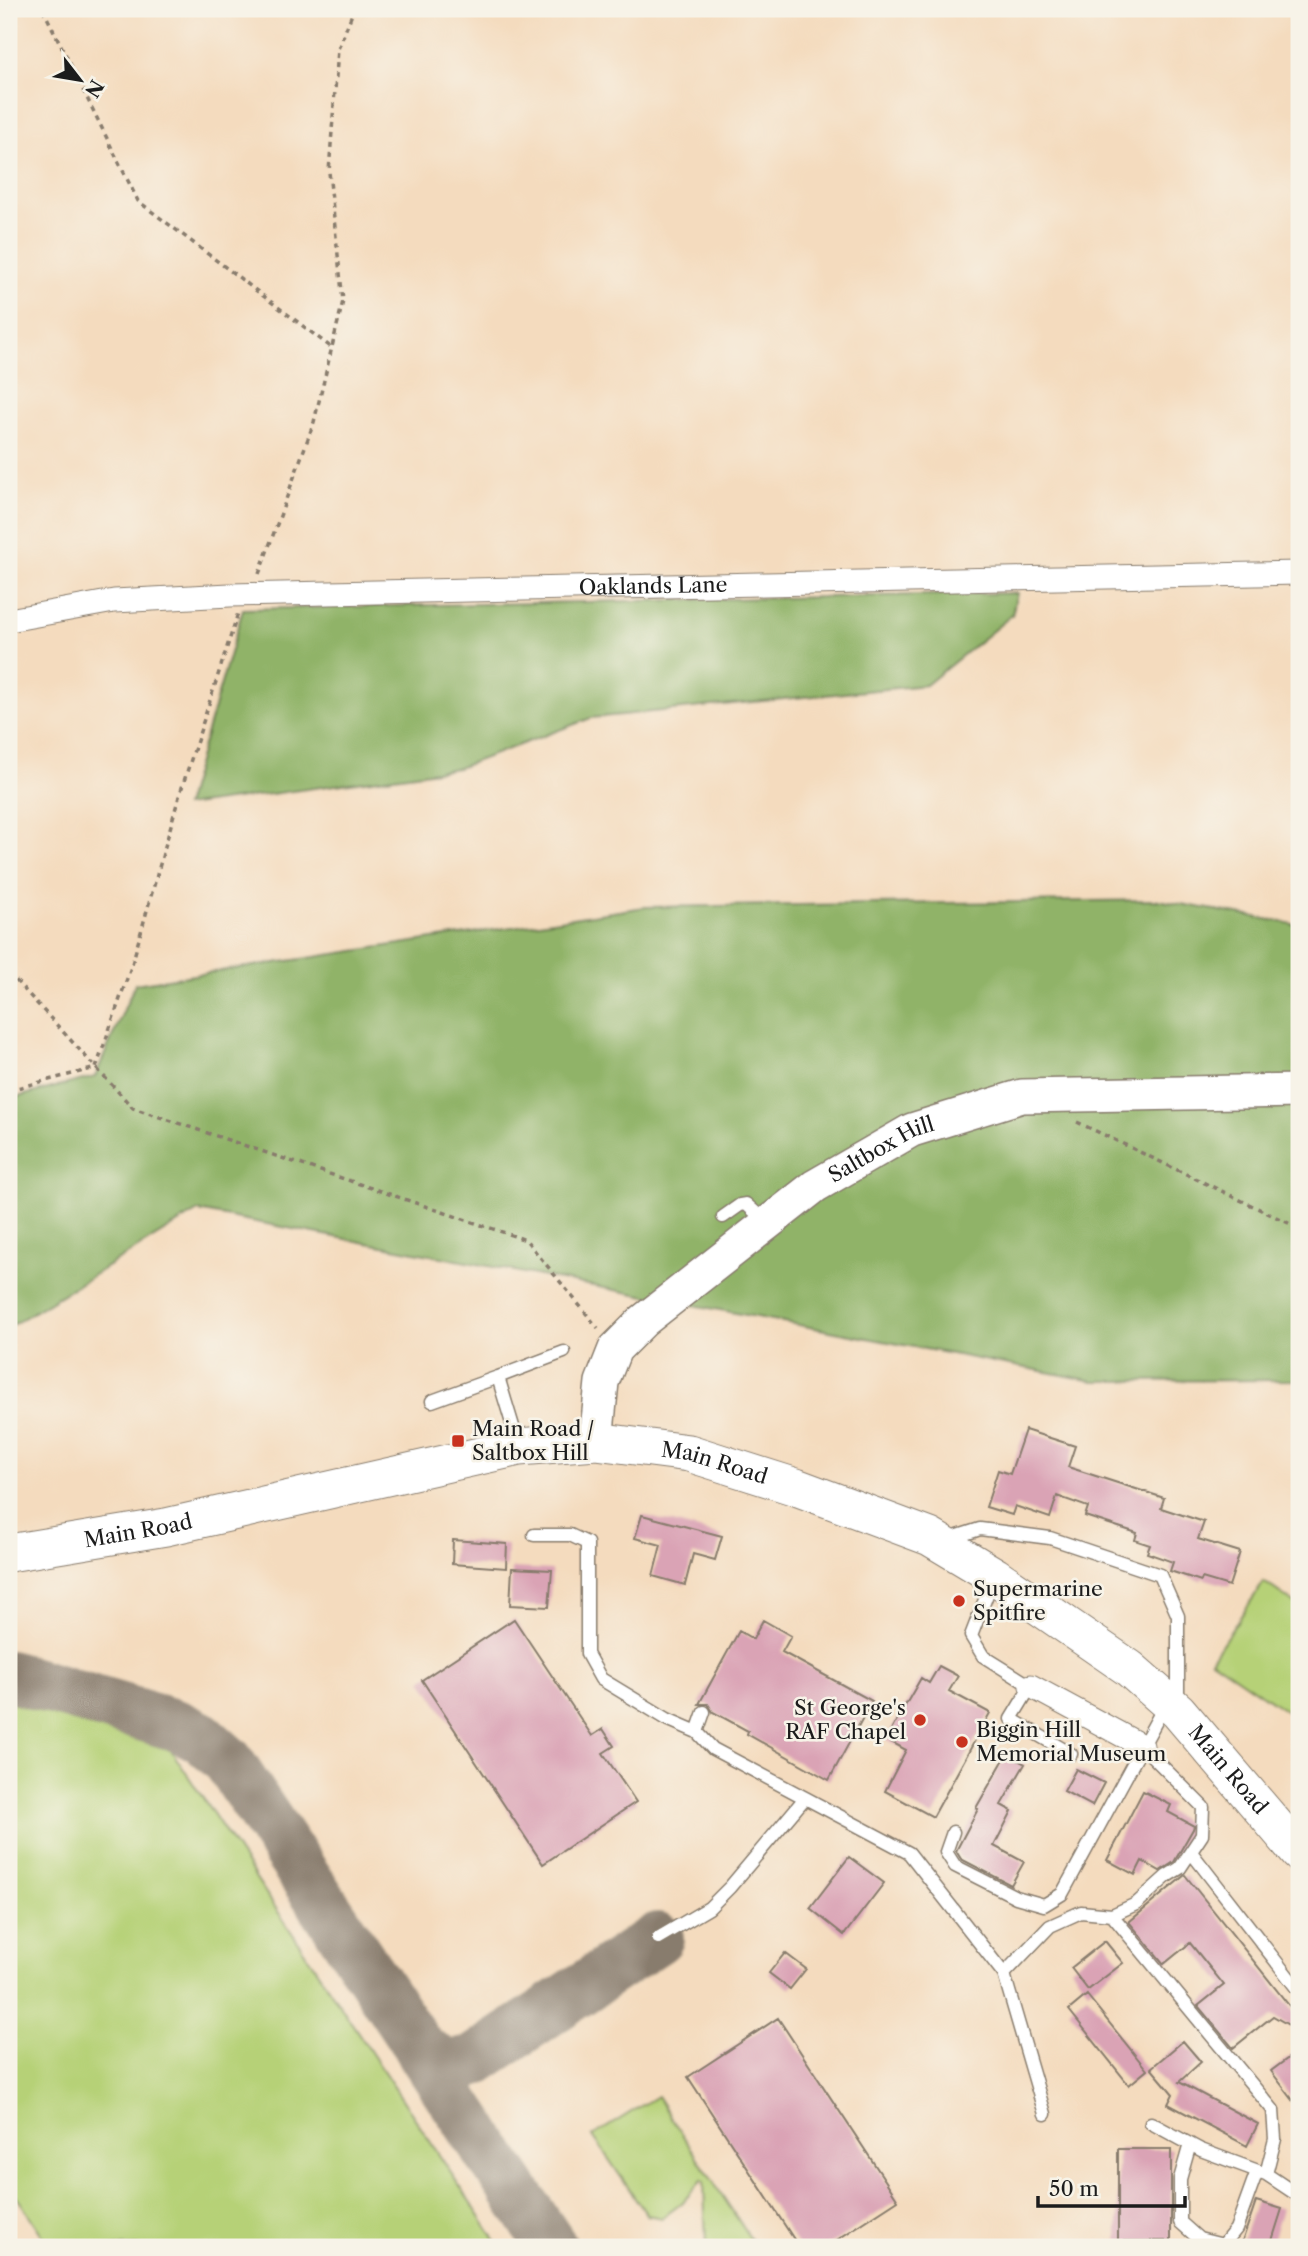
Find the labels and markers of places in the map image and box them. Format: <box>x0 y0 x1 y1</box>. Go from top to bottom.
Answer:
place label: Main Road / Saltbox Hill <box>472 1416 594 1465</box>
marker: Main Road / Saltbox Hill <box>450 1433 466 1449</box>
place label: Supermarine Spitfire <box>973 1576 1103 1625</box>
marker: Supermarine Spitfire <box>951 1593 967 1609</box>
place label: St George's RAF Chapel <box>785 1695 906 1744</box>
marker: St George's RAF Chapel <box>912 1712 928 1728</box>
place label: Biggin Hill Memorial Museum <box>976 1717 1167 1766</box>
marker: Biggin Hill Memorial Museum <box>954 1734 970 1750</box>

